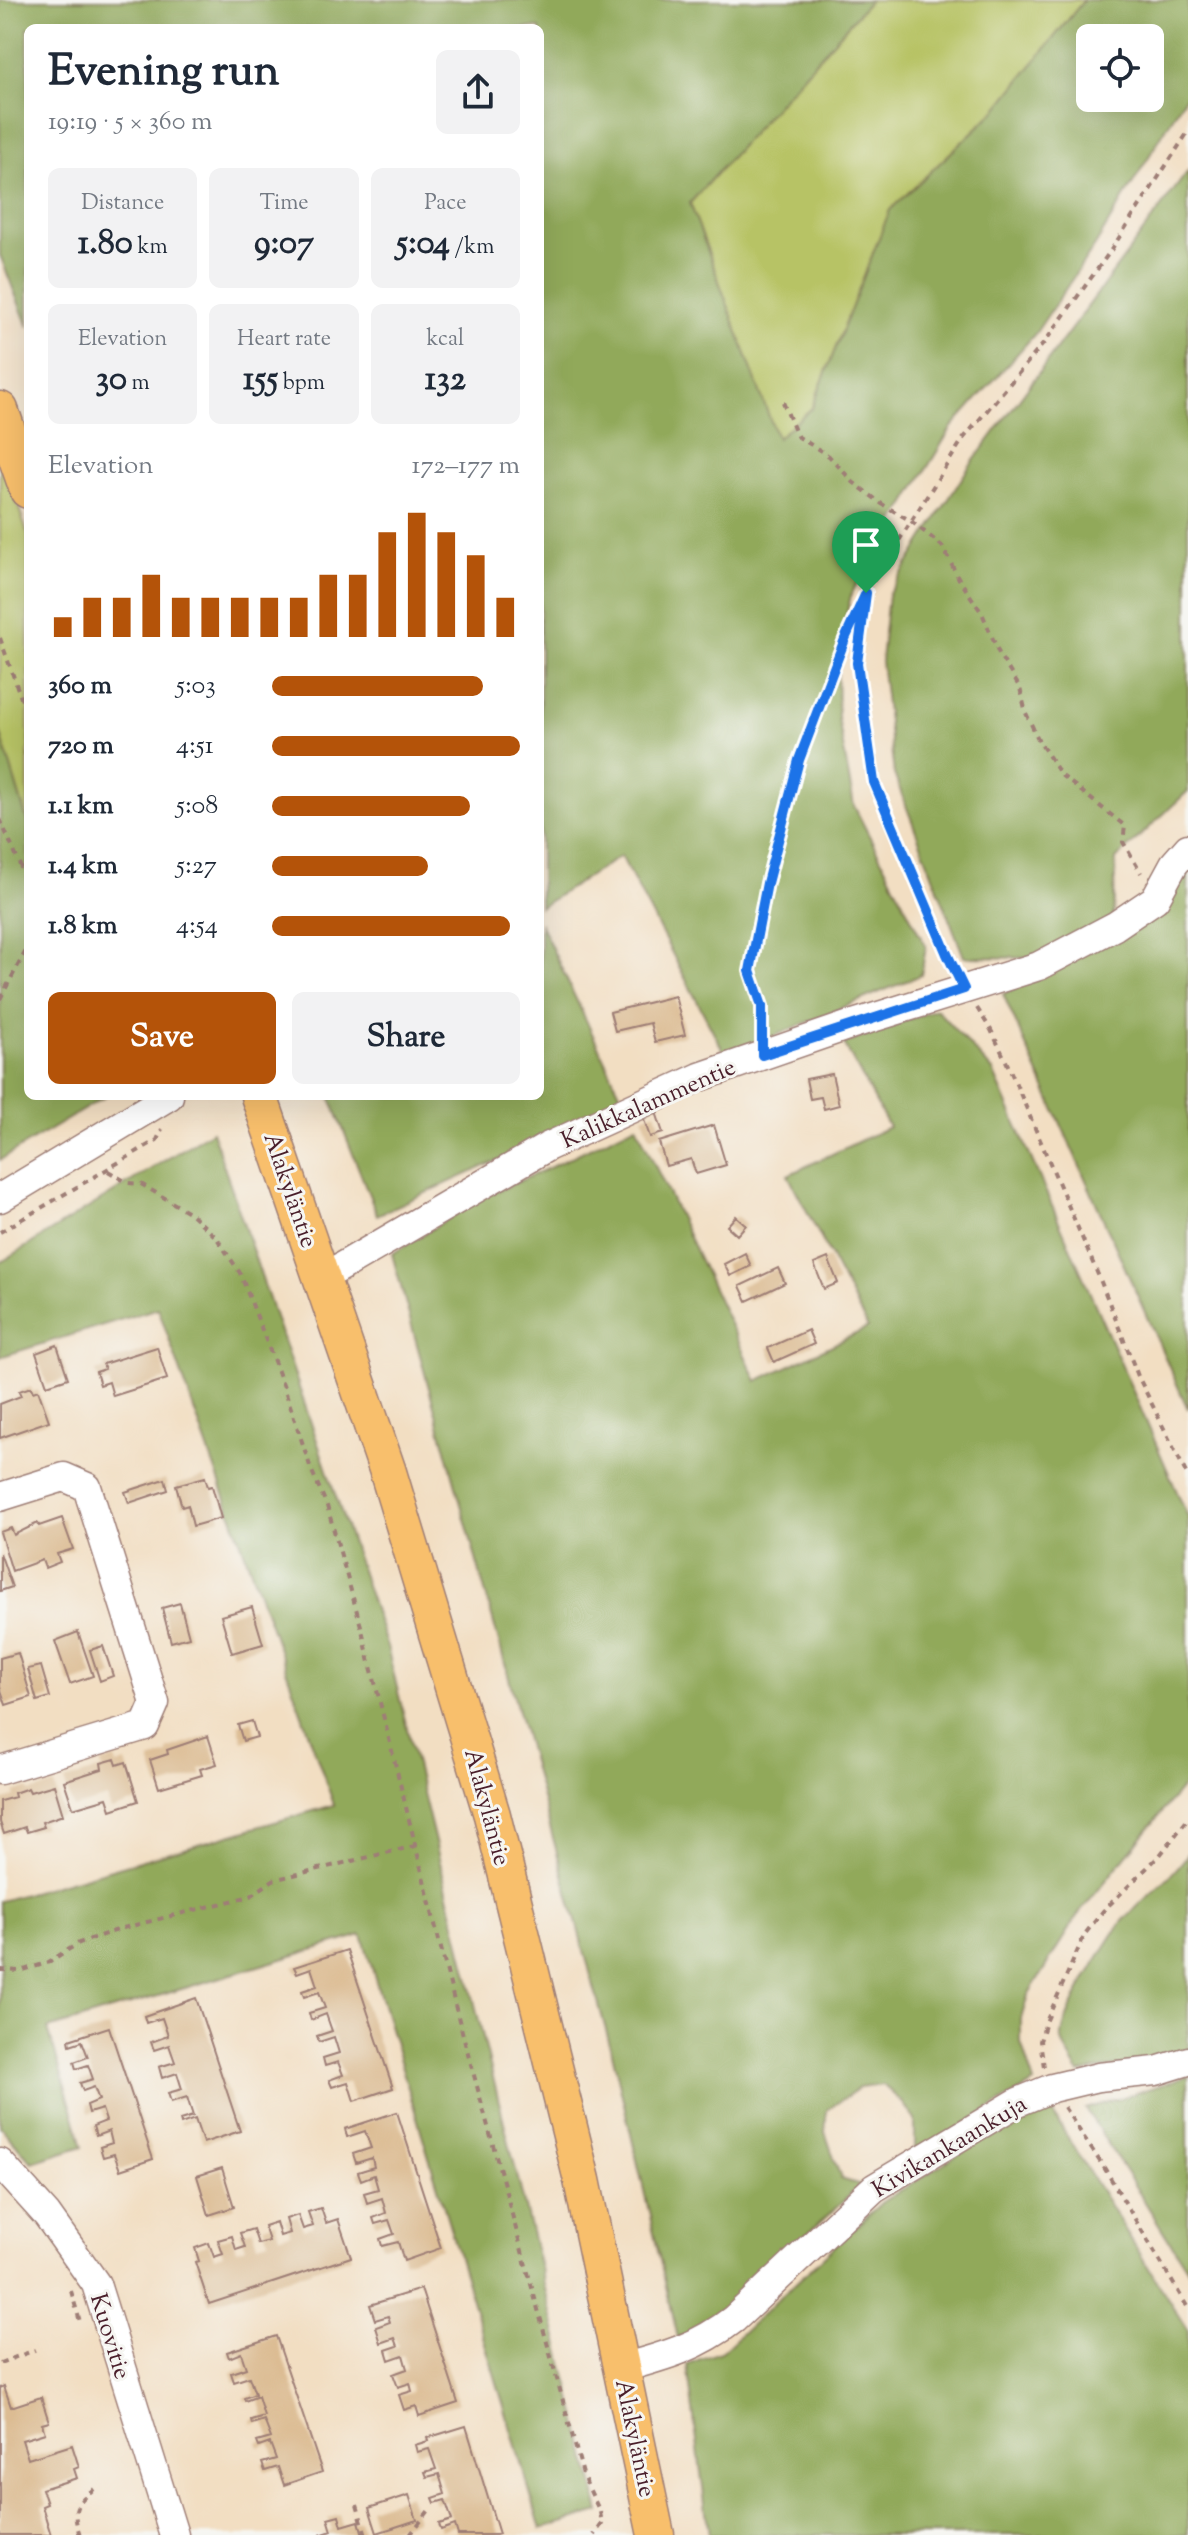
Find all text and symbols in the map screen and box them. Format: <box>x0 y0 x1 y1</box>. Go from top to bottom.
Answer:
map controls <box>1076 24 1164 112</box>
button: locate <box>1076 24 1164 112</box>
text: Evening run <box>48 42 280 105</box>
button: share <box>436 50 520 134</box>
text: 19:19 · 5 × 360 m <box>48 104 212 141</box>
text: Distance <box>81 188 164 220</box>
text: Time <box>260 188 308 220</box>
text: Pace <box>424 188 466 220</box>
text: 1.80 <box>78 220 133 269</box>
text: 9:07 <box>254 220 314 269</box>
text: 5:04 <box>396 220 450 269</box>
text: km <box>133 232 168 264</box>
text: /km <box>450 232 494 264</box>
text: Elevation <box>78 324 167 356</box>
text: Heart rate <box>237 324 331 356</box>
text: kcal <box>426 324 464 356</box>
text: 30 <box>96 356 127 405</box>
text: 155 <box>243 356 278 405</box>
text: 132 <box>425 356 466 405</box>
text: m <box>127 368 150 400</box>
text: bpm <box>278 368 325 400</box>
text: Elevation <box>48 448 153 485</box>
text: 172–177 m <box>412 448 520 485</box>
pin <box>832 511 900 593</box>
icon: arrive <box>844 523 888 567</box>
text: 360 m <box>48 668 112 705</box>
text: 5:03 <box>176 668 216 705</box>
text: 720 m <box>48 728 114 765</box>
text: 4:51 <box>176 728 214 765</box>
text: 1.1 km <box>48 788 113 825</box>
text: 5:08 <box>176 788 218 825</box>
text: 1.4 km <box>48 848 118 885</box>
text: 5:27 <box>176 848 217 885</box>
text: 1.8 km <box>48 908 118 945</box>
text: 4:54 <box>176 908 218 945</box>
button: Save <box>48 992 276 1084</box>
button: Share <box>292 992 520 1084</box>
street label: Kalikkalammentie <box>556 1051 741 1159</box>
street label: Alakyläntie <box>254 1129 325 1253</box>
street label: Alakyläntie <box>454 1745 518 1870</box>
street label: Kivikankaankuja <box>866 2088 1034 2207</box>
street label: Kuovitie <box>80 2289 138 2384</box>
street label: Alakyläntie <box>605 2376 663 2500</box>

